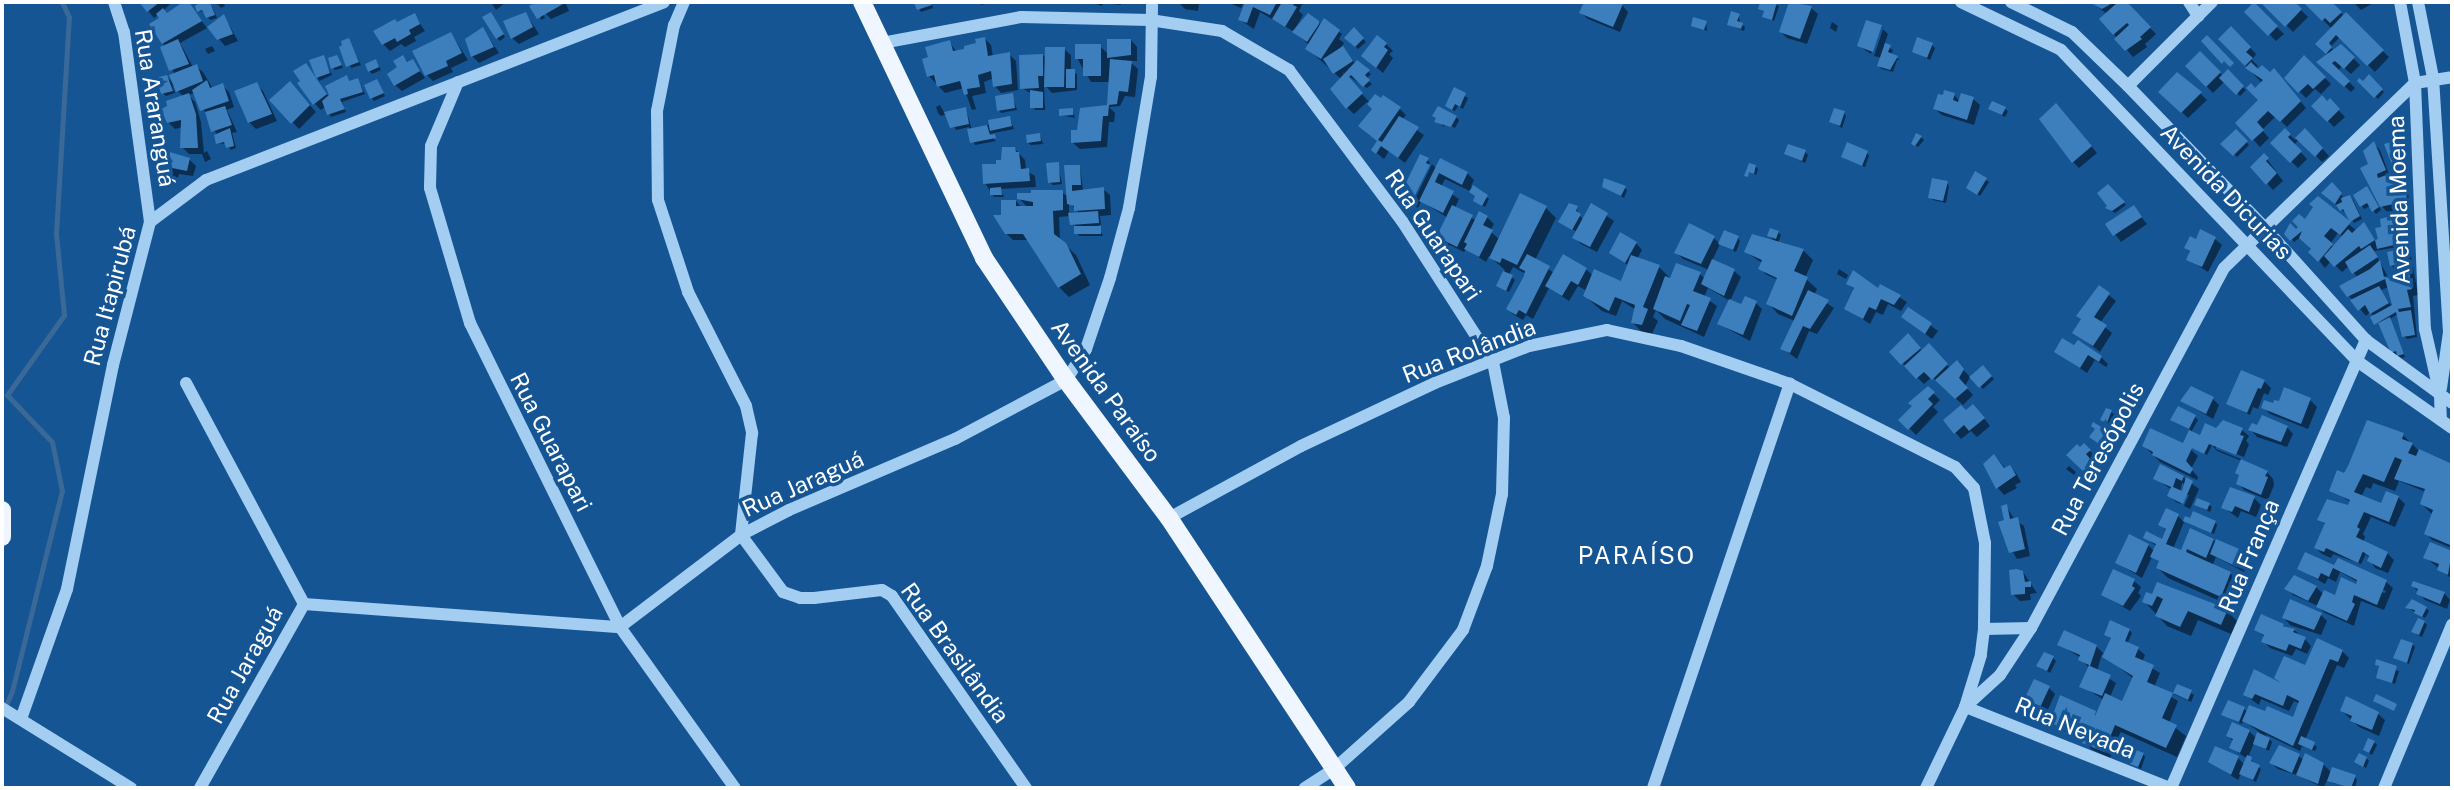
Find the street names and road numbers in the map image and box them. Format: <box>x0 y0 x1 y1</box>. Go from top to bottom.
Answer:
street label: Rua Araranguá <box>129 27 181 189</box>
street label: Avenida Moema <box>2382 115 2416 285</box>
street label: Avenida Dicurias <box>2155 119 2297 265</box>
street label: Rua Guarapari <box>1379 164 1487 306</box>
street label: Rua Itapirubá <box>78 223 142 369</box>
street label: Rua Rolândia <box>1399 313 1539 389</box>
street label: Avenida Paraíso <box>1045 315 1167 467</box>
street label: Rua Guarapari <box>504 368 598 516</box>
street label: Rua Teresópolis <box>2046 378 2150 540</box>
street label: Rua Jaraguá <box>738 445 868 523</box>
street label: Rua França <box>2213 495 2285 617</box>
street label: Rua Brasilândia <box>895 578 1015 728</box>
street label: Rua Jaraguá <box>201 601 289 729</box>
street label: Rua Nevada <box>2011 691 2139 765</box>

